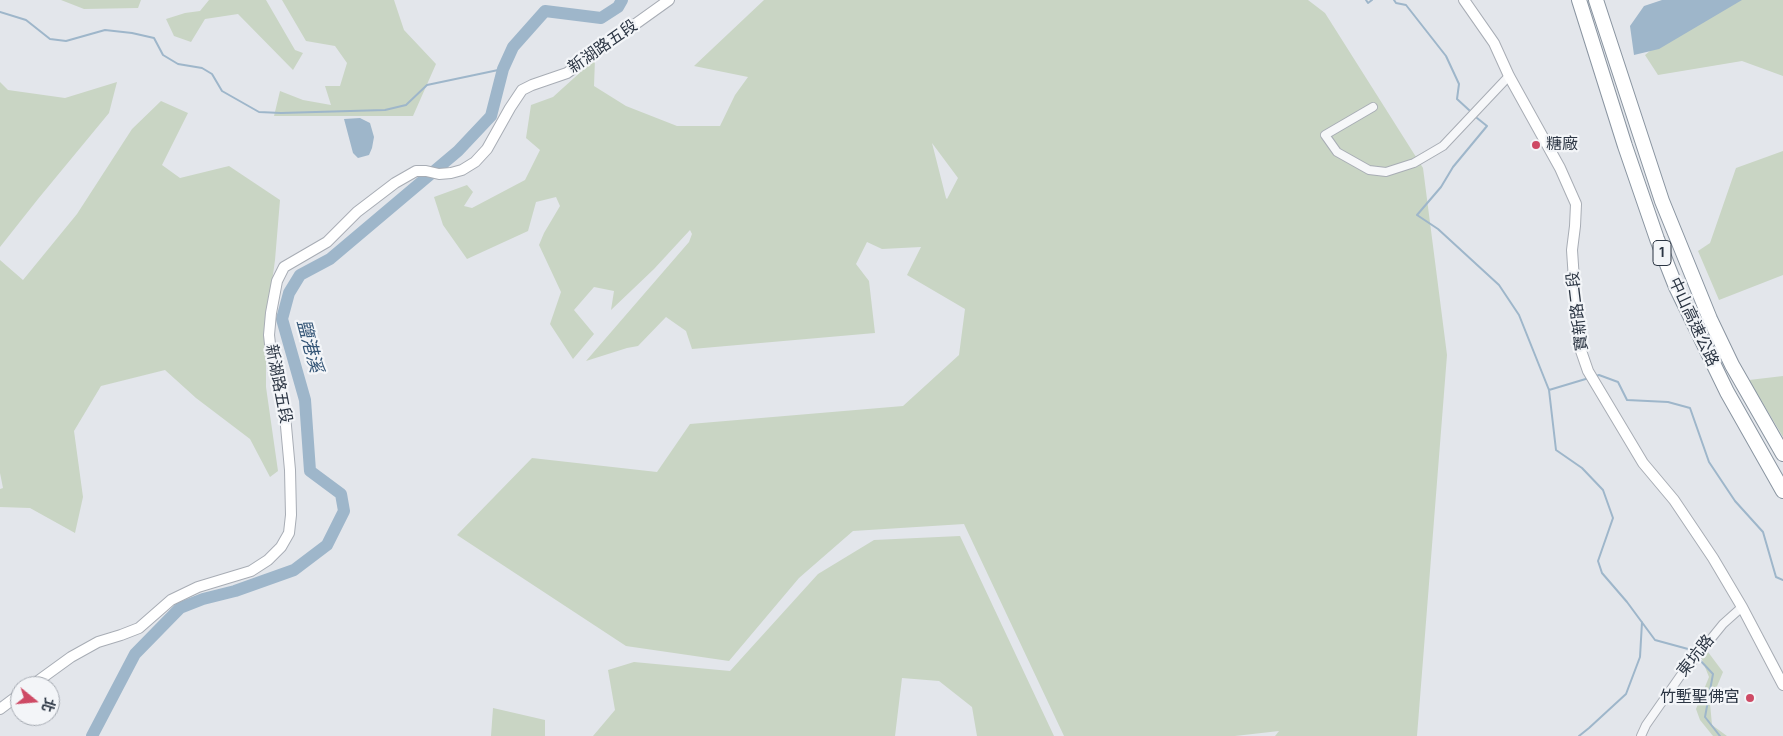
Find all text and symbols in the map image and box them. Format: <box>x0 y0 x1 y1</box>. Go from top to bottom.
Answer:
street label: 新湖路五段 <box>565 16 641 78</box>
place label: 糖廠 <box>1546 135 1578 155</box>
marker: 糖廠 <box>1530 139 1542 151</box>
road number: 1 <box>1653 240 1671 266</box>
street label: 寶新路二段 <box>1564 270 1592 352</box>
street label: 中山高速公路 <box>1664 274 1722 370</box>
water label: 鹽港溪 <box>292 317 326 375</box>
street label: 新湖路五段 <box>261 343 295 425</box>
street label: 東坑路 <box>1673 631 1719 681</box>
north arrow <box>10 676 60 726</box>
place label: 竹塹聖佛宮 <box>1660 688 1740 708</box>
marker: 竹塹聖佛宮 <box>1744 692 1756 704</box>
text: 北 <box>38 696 60 715</box>

